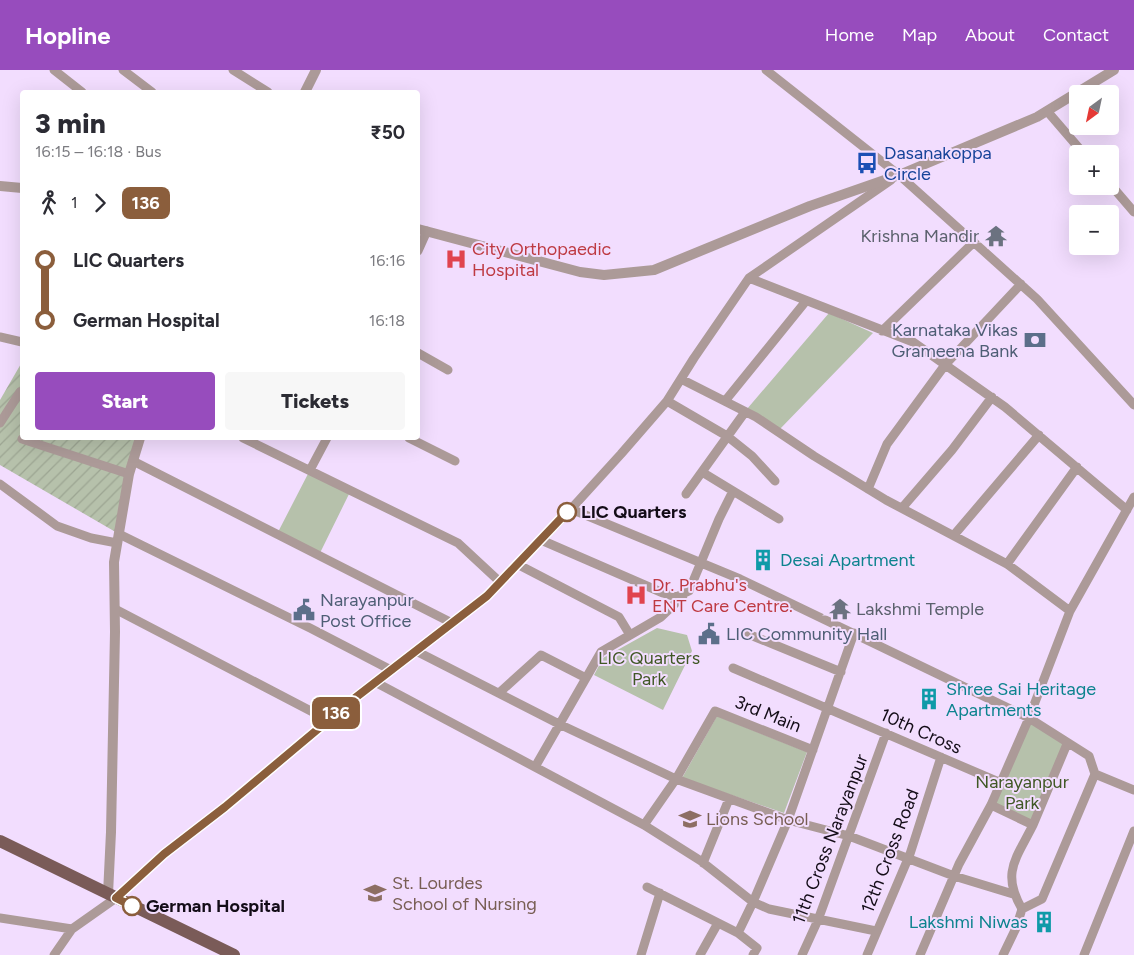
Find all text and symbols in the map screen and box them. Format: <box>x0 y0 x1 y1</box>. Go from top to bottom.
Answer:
text: Hopline <box>25 21 111 50</box>
text: Home <box>825 24 874 46</box>
text: Map <box>902 24 937 46</box>
text: About <box>965 24 1015 46</box>
text: Contact <box>1043 24 1109 46</box>
north arrow <box>1069 85 1119 135</box>
map controls <box>1069 85 1119 255</box>
text: 3 min <box>35 106 106 140</box>
text: ₹50 <box>370 121 405 144</box>
text: 16:15 – 16:18 · Bus <box>35 142 162 161</box>
place label: Dasanakoppa Circle <box>884 142 992 185</box>
button: + <box>1069 145 1119 195</box>
bus stop icon: Dasanakoppa Circle <box>854 150 880 176</box>
icon: walk <box>35 189 63 217</box>
icon: forward <box>86 189 114 217</box>
text: 136 <box>132 192 160 214</box>
text: 1 <box>71 193 78 212</box>
button: − <box>1069 205 1119 255</box>
temple icon: Krishna Mandir <box>983 223 1009 249</box>
place label: Krishna Mandir <box>860 225 979 247</box>
place label: City Orthopaedic Hospital <box>472 238 612 281</box>
hospital icon: City Orthopaedic Hospital <box>443 246 469 272</box>
text: LIC Quarters <box>73 249 184 272</box>
text: 16:16 <box>370 251 405 270</box>
text: German Hospital <box>73 309 220 332</box>
text: 16:18 <box>369 311 405 330</box>
place label: Karnataka Vikas Grameena Bank <box>891 319 1018 362</box>
bank icon: Karnataka Vikas Grameena Bank <box>1022 327 1048 353</box>
button: Start <box>35 372 215 430</box>
button: Tickets <box>225 372 405 430</box>
place label: LIC Quarters <box>581 501 687 523</box>
marker: LIC Quarters <box>557 502 577 522</box>
building icon: Desai Apartment <box>750 547 776 573</box>
place label: Desai Apartment <box>780 549 915 571</box>
place label: Dr. Prabhu's ENT Care Centre. <box>652 574 793 617</box>
hospital icon: Dr. Prabhu's ENT Care Centre. <box>623 582 649 608</box>
place label: Narayanpur Post Office <box>320 589 414 632</box>
temple icon: Lakshmi Temple <box>827 596 853 622</box>
public building icon: Narayanpur Post Office <box>291 597 317 623</box>
place label: Lakshmi Temple <box>856 598 984 620</box>
public building icon: LIC Community Hall <box>696 621 722 647</box>
place label: LIC Community Hall <box>726 623 887 645</box>
park label: LIC Quarters Park <box>598 647 700 690</box>
place label: Shree Sai Heritage Apartments <box>946 678 1096 721</box>
building icon: Shree Sai Heritage Apartments <box>916 686 942 712</box>
street label: 3rd Main <box>732 691 804 737</box>
line badge: 136 <box>307 697 365 729</box>
text: 136 <box>322 702 350 724</box>
street label: 10th Cross <box>877 703 965 759</box>
street label: 11th Cross Narayanpur <box>787 751 873 927</box>
park label: Narayanpur Park <box>975 771 1069 814</box>
street label: 12th Cross Road <box>856 786 924 916</box>
school or university icon: Lions School <box>677 806 703 832</box>
place label: Lions School <box>706 808 809 830</box>
place label: St. Lourdes School of Nursing <box>392 872 537 915</box>
school or university icon: St. Lourdes School of Nursing <box>362 880 388 906</box>
place label: German Hospital <box>146 895 285 917</box>
marker: German Hospital <box>122 896 142 916</box>
building icon: Lakshmi Niwas <box>1031 909 1057 935</box>
place label: Lakshmi Niwas <box>909 911 1028 933</box>

